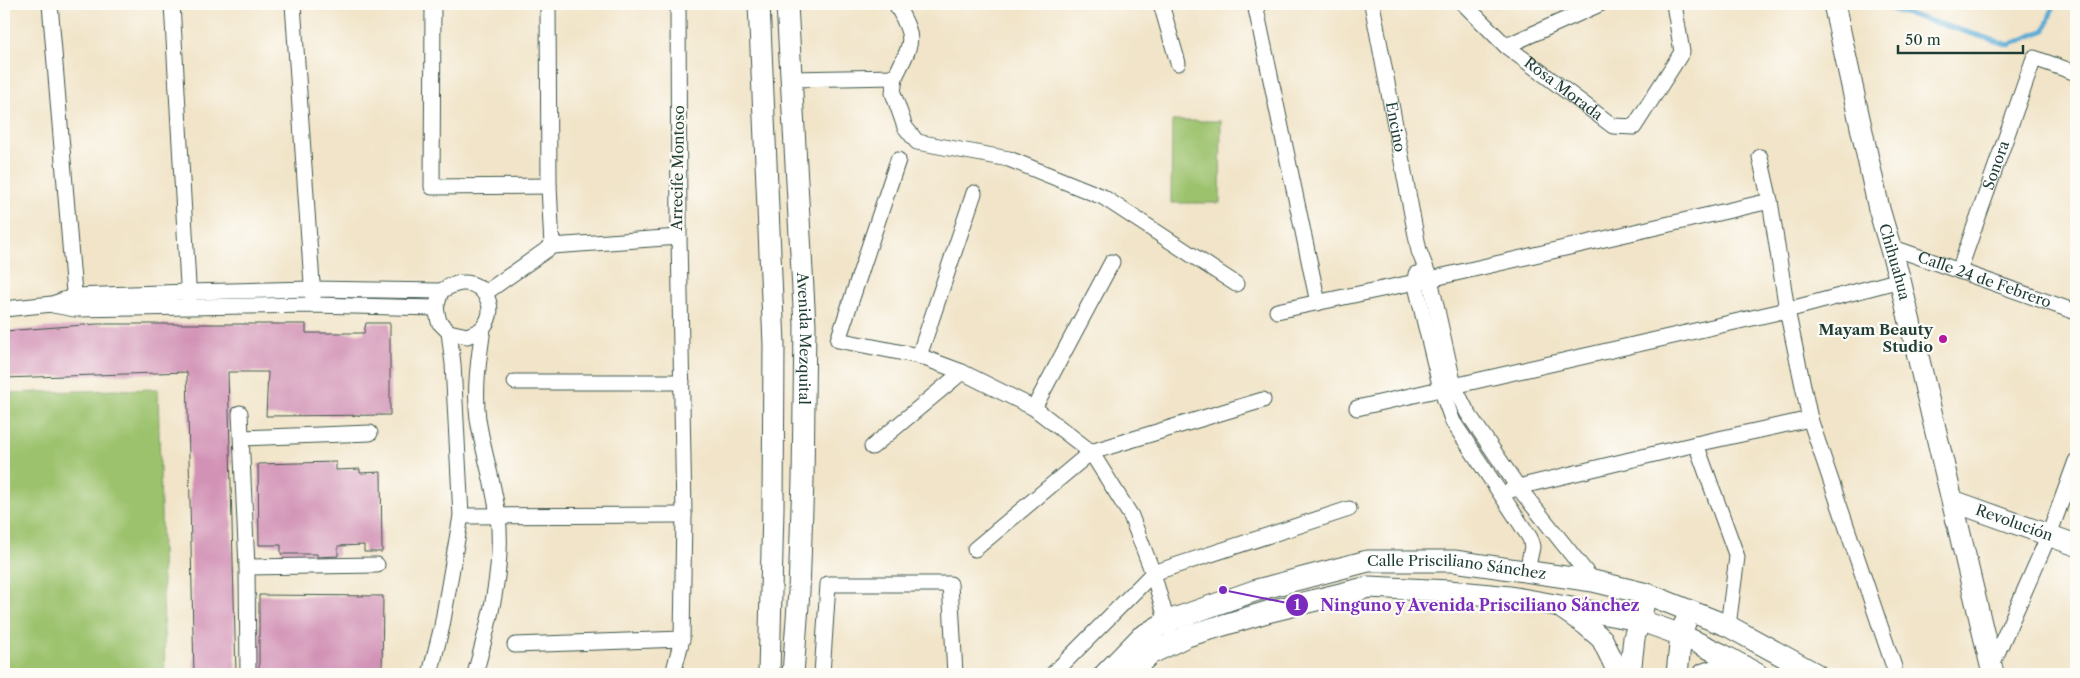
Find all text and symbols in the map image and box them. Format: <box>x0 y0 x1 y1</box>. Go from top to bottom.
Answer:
scale bar <box>1898 22 2022 54</box>
text: 50 m <box>1905 30 1941 49</box>
street label: Rosa Morada <box>1520 53 1607 124</box>
street label: Encino <box>1382 100 1410 153</box>
street label: Arrecife Montoso <box>667 105 688 232</box>
street label: Sonora <box>1978 138 2013 192</box>
street label: Chihuahua <box>1875 221 1914 302</box>
street label: Calle 24 de Febrero <box>1915 247 2054 312</box>
street label: Avenida Mezquital <box>793 271 815 405</box>
place label: Mayam Beauty Studio <box>1819 320 1934 356</box>
marker: Mayam Beauty Studio <box>1937 333 1949 345</box>
street label: Revolución <box>1973 500 2056 545</box>
street label: Calle Prisciliano Sánchez <box>1367 551 1548 583</box>
callout: Ninguno y Avenida Prisciliano Sánchez <box>1284 590 1650 621</box>
text: 1 <box>1294 595 1301 614</box>
text: Ninguno y Avenida Prisciliano Sánchez <box>1320 595 1640 615</box>

